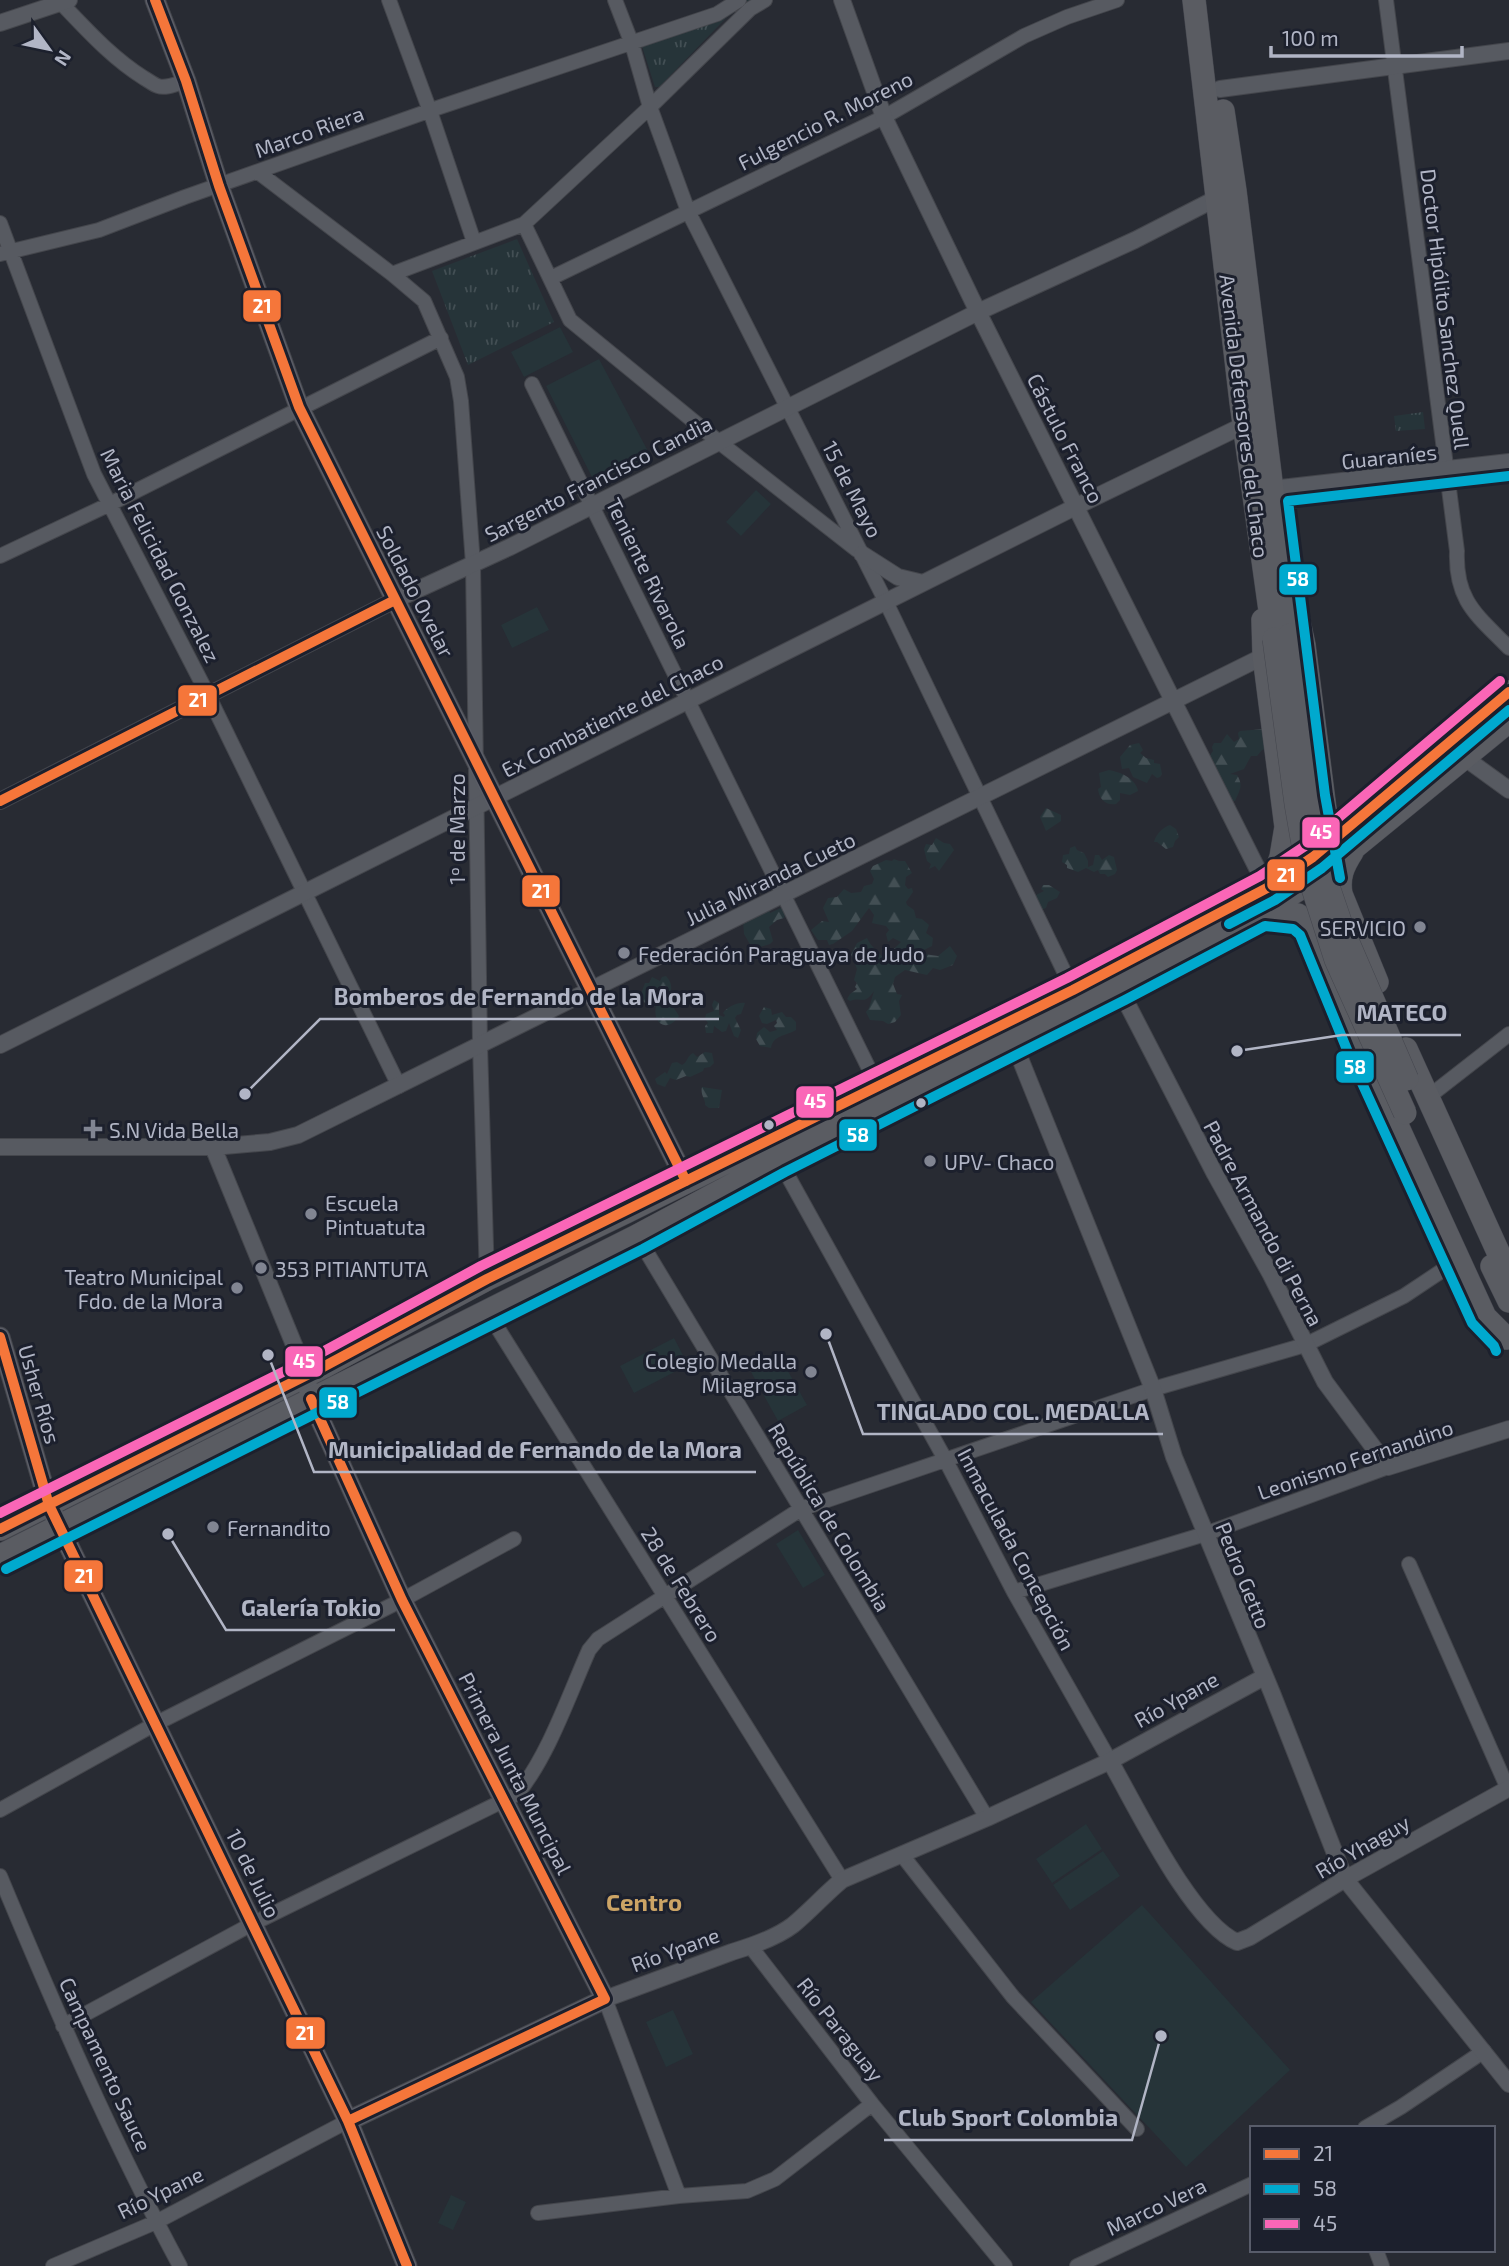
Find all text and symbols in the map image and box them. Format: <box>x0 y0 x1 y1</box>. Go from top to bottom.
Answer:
north arrow <box>14 14 84 84</box>
scale bar <box>1271 14 1462 58</box>
text: 100 m <box>1282 25 1339 50</box>
text: N <box>50 47 77 71</box>
street label: Fulgencio R. Moreno <box>733 65 917 175</box>
street label: Marco Riera <box>251 100 367 162</box>
street label: Doctor Hipólito Sanchez Quell <box>1415 167 1476 452</box>
street label: Avenida Defensores del Chaco <box>1215 273 1275 559</box>
line badge: 21 <box>242 289 282 323</box>
text: 21 <box>252 294 272 317</box>
street label: Cástulo Franco <box>1023 369 1109 507</box>
street label: Sargento Francisco Candia <box>480 410 716 546</box>
street label: 15 de Mayo <box>818 436 888 542</box>
street label: Guaraníes <box>1340 439 1438 473</box>
street label: Maria Felicidad Gonzalez <box>96 444 226 666</box>
street label: Teniente Rivarola <box>602 494 696 652</box>
street label: Soldado Ovelar <box>372 521 460 662</box>
line badge: 58 <box>1278 563 1318 596</box>
text: 58 <box>1287 567 1309 590</box>
street label: Ex Combatiente del Chaco <box>497 648 727 782</box>
line badge: 21 <box>177 684 218 717</box>
text: 21 <box>188 688 208 711</box>
street label: 1º de Marzo <box>444 773 469 885</box>
line badge: 45 <box>1301 816 1341 849</box>
text: 45 <box>1310 820 1332 843</box>
street label: Julia Miranda Cueto <box>681 826 859 930</box>
line badge: 21 <box>1266 858 1306 892</box>
text: 21 <box>1276 863 1296 886</box>
line badge: 21 <box>521 874 561 908</box>
text: 21 <box>531 879 551 902</box>
place label: SERVICIO <box>1320 915 1406 940</box>
marker: SERVICIO <box>1412 919 1428 935</box>
place label: Federación Paraguaya de Judo <box>638 941 925 966</box>
marker: Federación Paraguaya de Judo <box>616 945 632 961</box>
callout: Bomberos de Fernando de la Mora <box>320 975 719 1019</box>
text: Bomberos de Fernando de la Mora <box>334 982 704 1010</box>
callout: MATECO <box>1342 991 1461 1035</box>
text: MATECO <box>1357 998 1447 1026</box>
line badge: 58 <box>1335 1050 1375 1084</box>
text: 58 <box>1344 1055 1366 1078</box>
line badge: 45 <box>795 1085 835 1119</box>
text: 45 <box>804 1089 826 1112</box>
unlabelled marker <box>914 1096 928 1110</box>
street label: Padre Armando di Perna <box>1199 1116 1329 1330</box>
place label: S.N Vida Bella <box>109 1117 239 1142</box>
unlabelled marker <box>762 1118 776 1132</box>
line badge: 58 <box>838 1118 878 1152</box>
marker: S.N Vida Bella <box>83 1119 103 1139</box>
text: 58 <box>847 1123 869 1146</box>
place label: UPV- Chaco <box>944 1149 1055 1174</box>
marker: UPV- Chaco <box>922 1153 938 1169</box>
place label: Escuela Pintuatuta <box>325 1190 426 1239</box>
marker: Escuela Pintuatuta <box>303 1206 319 1222</box>
place label: 353 PITIANTUTA <box>275 1256 428 1281</box>
marker: 353 PITIANTUTA <box>253 1260 269 1276</box>
place label: Teatro Municipal Fdo. de la Mora <box>64 1264 224 1313</box>
marker: Teatro Municipal Fdo. de la Mora <box>229 1280 245 1296</box>
street label: Usher Ríos <box>14 1342 66 1446</box>
line badge: 45 <box>284 1345 324 1378</box>
place label: Colegio Medalla Milagrosa <box>645 1348 797 1397</box>
text: 45 <box>293 1349 315 1372</box>
marker: Colegio Medalla Milagrosa <box>803 1364 819 1380</box>
line badge: 58 <box>318 1386 358 1419</box>
text: 58 <box>327 1390 349 1413</box>
callout: TINGLADO COL. MEDALLA <box>863 1390 1163 1434</box>
text: TINGLADO COL. MEDALLA <box>877 1397 1149 1425</box>
street label: Leonismo Fernandino <box>1254 1414 1456 1504</box>
street label: República de Colombia <box>764 1418 896 1616</box>
callout: Municipalidad de Fernando de la Mora <box>314 1428 756 1472</box>
text: Municipalidad de Fernando de la Mora <box>328 1435 742 1463</box>
street label: Inmaculada Concepción <box>953 1444 1081 1654</box>
place label: Fernandito <box>227 1515 331 1540</box>
street label: Pedro Getto <box>1211 1518 1277 1632</box>
marker: Fernandito <box>205 1519 221 1535</box>
street label: 28 de Febrero <box>637 1522 727 1646</box>
line badge: 21 <box>63 1559 104 1593</box>
text: 21 <box>74 1564 94 1587</box>
callout: Galería Tokio <box>226 1586 395 1630</box>
text: Galería Tokio <box>241 1593 381 1621</box>
street label: Río Ypane <box>1130 1666 1222 1732</box>
street label: Primera Junta Muncipal <box>454 1668 578 1879</box>
street label: Río Yhaguy <box>1310 1809 1414 1883</box>
street label: 10 de Julio <box>222 1824 286 1922</box>
district label: Centro <box>606 1887 682 1916</box>
street label: Río Ypane <box>627 1921 723 1977</box>
street label: Río Paraguay <box>793 1972 889 2086</box>
street label: Campamento Sauce <box>55 1973 157 2155</box>
line badge: 21 <box>285 2016 326 2050</box>
text: 21 <box>295 2021 315 2044</box>
callout: Club Sport Colombia <box>884 2096 1132 2140</box>
text: Club Sport Colombia <box>898 2103 1118 2131</box>
legend <box>1250 2126 1495 2252</box>
text: 21 <box>1313 2140 1333 2165</box>
street label: Río Ypane <box>113 2161 207 2223</box>
street label: Marco Vera <box>1102 2172 1210 2240</box>
text: 58 <box>1313 2175 1337 2200</box>
text: 45 <box>1313 2210 1337 2235</box>

